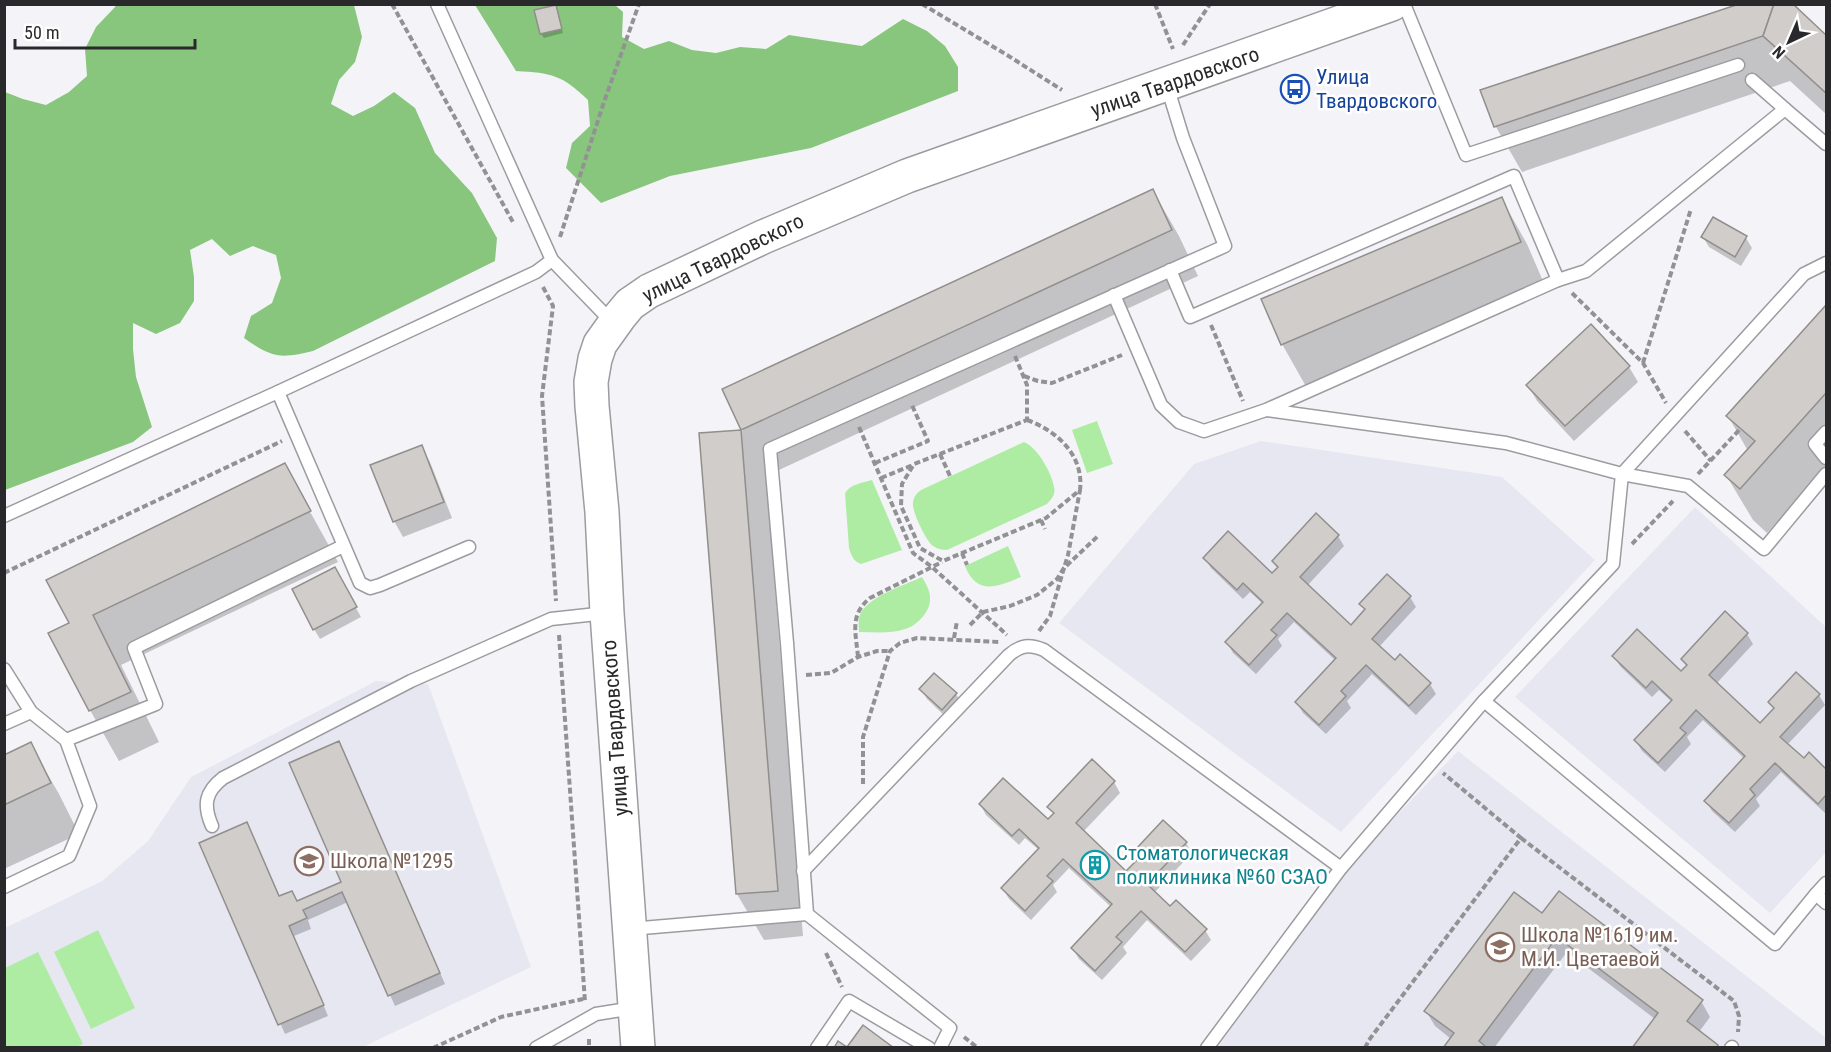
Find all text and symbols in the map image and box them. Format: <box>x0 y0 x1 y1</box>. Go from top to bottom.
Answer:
scale bar <box>15 12 195 50</box>
north arrow <box>1759 12 1819 72</box>
text: 50 m <box>24 22 59 43</box>
street label: улица Твардовского <box>1088 42 1262 122</box>
text: N <box>1769 42 1789 63</box>
place label: Улица Твардовского <box>1316 65 1437 113</box>
bus stop icon: Улица Твардовского <box>1279 73 1311 105</box>
street label: улица Твардовского <box>638 209 808 307</box>
street label: улица Твардовского <box>597 639 633 817</box>
place label: Стоматологическая поликлиника №60 СЗАО <box>1116 841 1328 889</box>
school or university icon: Школа №1295 <box>293 845 325 877</box>
place label: Школа №1295 <box>330 849 453 873</box>
building icon: Стоматологическая поликлиника №60 СЗАО <box>1079 849 1111 881</box>
place label: Школа №1619 им. М.И. Цветаевой <box>1521 923 1679 971</box>
school or university icon: Школа №1619 им. М.И. Цветаевой <box>1484 931 1516 963</box>

